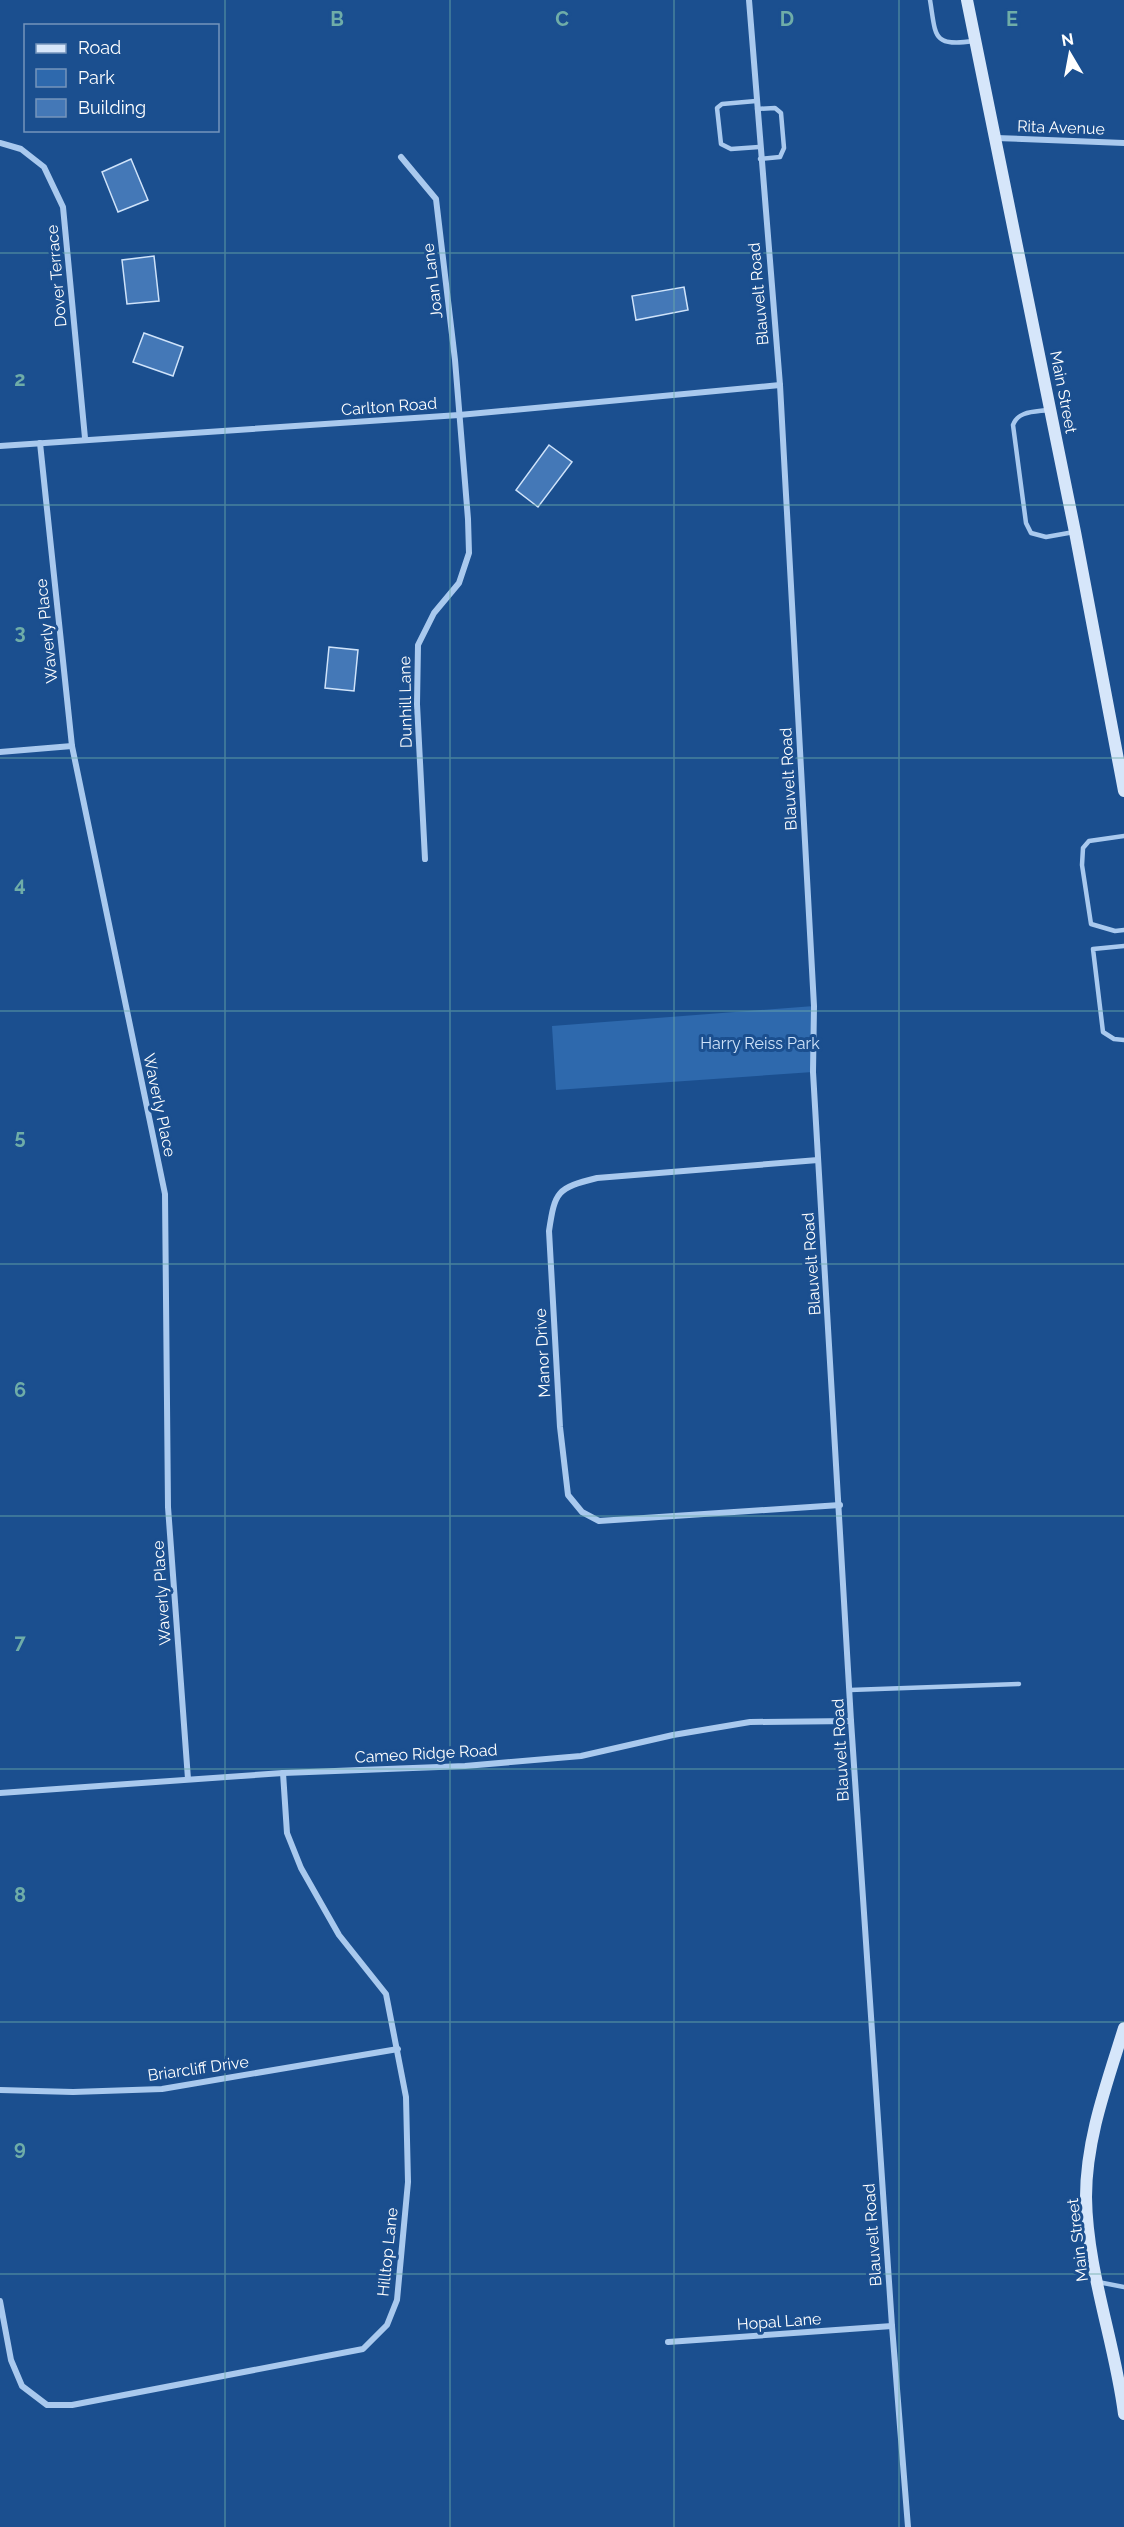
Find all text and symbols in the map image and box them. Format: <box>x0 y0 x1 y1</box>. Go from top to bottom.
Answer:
text: B <box>330 7 344 31</box>
text: C <box>555 7 569 31</box>
text: D <box>780 7 794 31</box>
text: E <box>1006 7 1018 31</box>
legend <box>24 24 219 132</box>
north arrow <box>1040 24 1100 84</box>
text: N <box>1060 29 1075 50</box>
text: Road <box>78 37 121 58</box>
text: Park <box>78 67 115 88</box>
text: Building <box>78 97 146 118</box>
street label: Rita Avenue <box>1017 116 1105 139</box>
street label: Dover Terrace <box>43 224 70 328</box>
street label: Joan Lane <box>418 242 447 320</box>
street label: Blauvelt Road <box>745 242 772 346</box>
street label: Main Street <box>1046 349 1081 436</box>
text: 2 <box>14 367 26 391</box>
street label: Carlton Road <box>340 394 438 419</box>
street label: Waverly Place <box>32 578 61 684</box>
text: 3 <box>14 620 26 644</box>
street label: Dunhill Lane <box>395 656 416 748</box>
street label: Blauvelt Road <box>776 727 801 831</box>
text: 4 <box>14 872 26 896</box>
park label: Harry Reiss Park <box>700 1034 820 1053</box>
street label: Waverly Place <box>139 1052 180 1159</box>
text: 5 <box>14 1125 26 1149</box>
street label: Blauvelt Road <box>798 1212 825 1316</box>
street label: Manor Drive <box>531 1308 554 1398</box>
text: 6 <box>14 1378 26 1402</box>
street label: Waverly Place <box>148 1540 175 1646</box>
text: 7 <box>14 1630 26 1654</box>
street label: Blauvelt Road <box>828 1698 853 1802</box>
street label: Cameo Ridge Road <box>354 1740 498 1767</box>
text: 8 <box>14 1883 26 1907</box>
street label: Briarcliff Drive <box>146 2052 250 2085</box>
text: 9 <box>14 2136 26 2160</box>
street label: Blauvelt Road <box>859 2183 886 2287</box>
street label: Main Street <box>1063 2197 1092 2283</box>
street label: Hilltop Lane <box>373 2207 402 2298</box>
street label: Hopal Lane <box>736 2309 822 2334</box>

